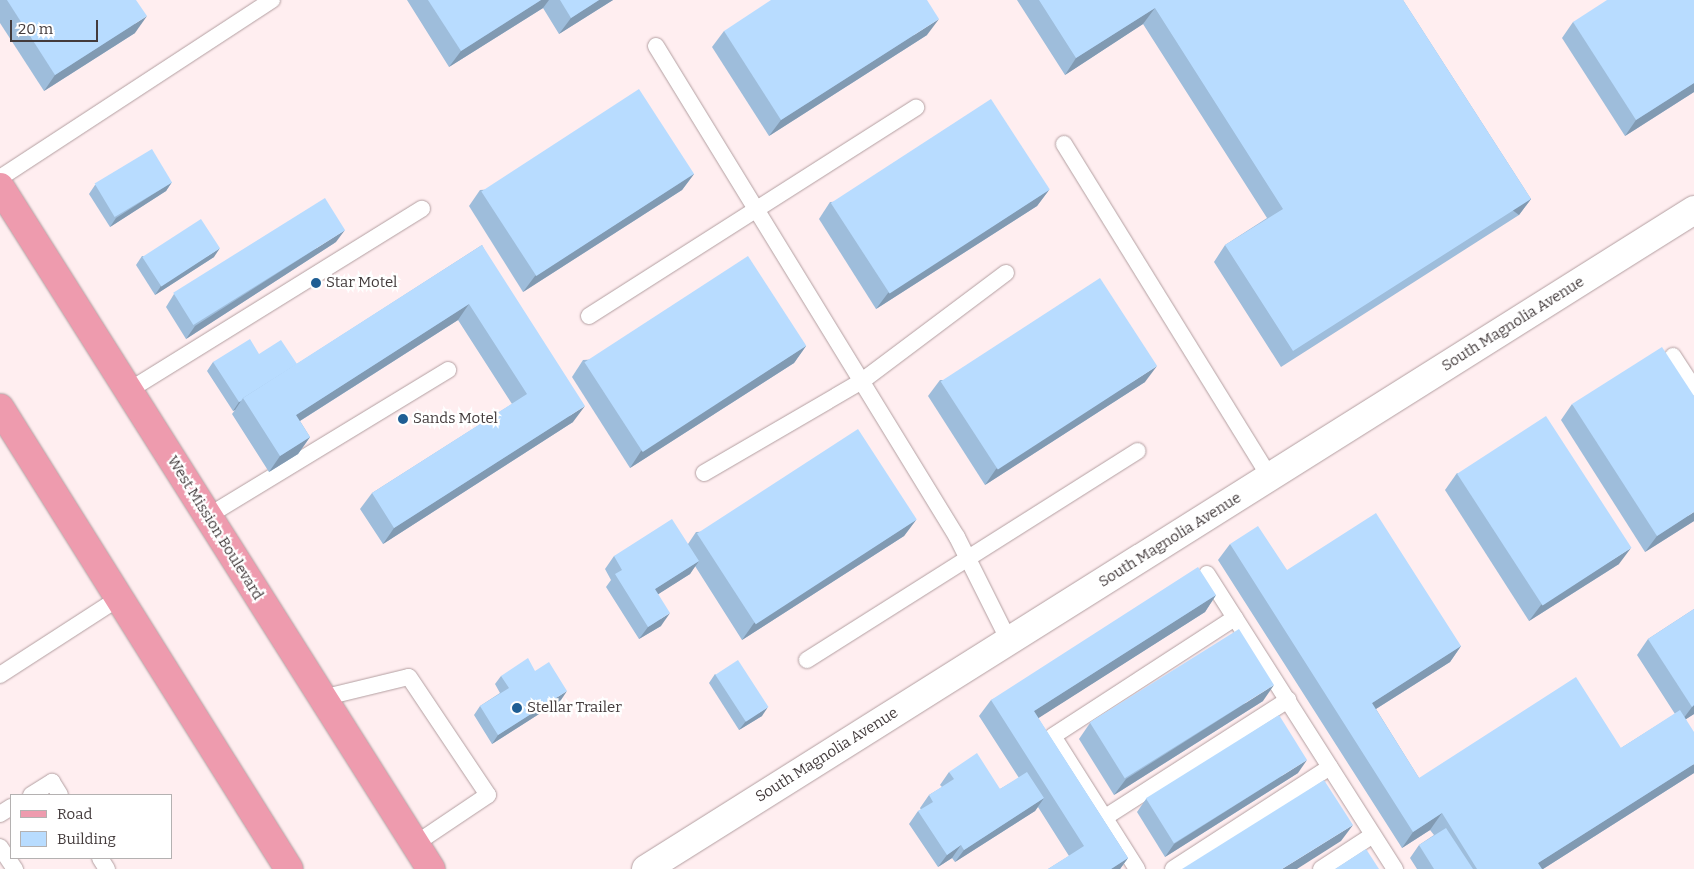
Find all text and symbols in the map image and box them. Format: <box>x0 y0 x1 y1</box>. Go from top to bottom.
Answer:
scale bar <box>12 10 100 42</box>
text: 20 m <box>18 20 53 38</box>
street label: South Magnolia Avenue <box>1438 273 1588 375</box>
place label: Star Motel <box>326 274 397 292</box>
marker: Star Motel <box>310 277 322 289</box>
place label: Sands Motel <box>413 410 498 428</box>
marker: Sands Motel <box>397 413 409 425</box>
street label: West Mission Boulevard <box>163 453 267 603</box>
street label: South Magnolia Avenue <box>1095 489 1245 591</box>
place label: Stellar Trailer <box>527 699 622 717</box>
marker: Stellar Trailer <box>511 702 523 714</box>
street label: South Magnolia Avenue <box>752 704 902 806</box>
legend <box>10 794 172 859</box>
text: Road <box>57 805 92 823</box>
text: Building <box>57 830 116 848</box>

